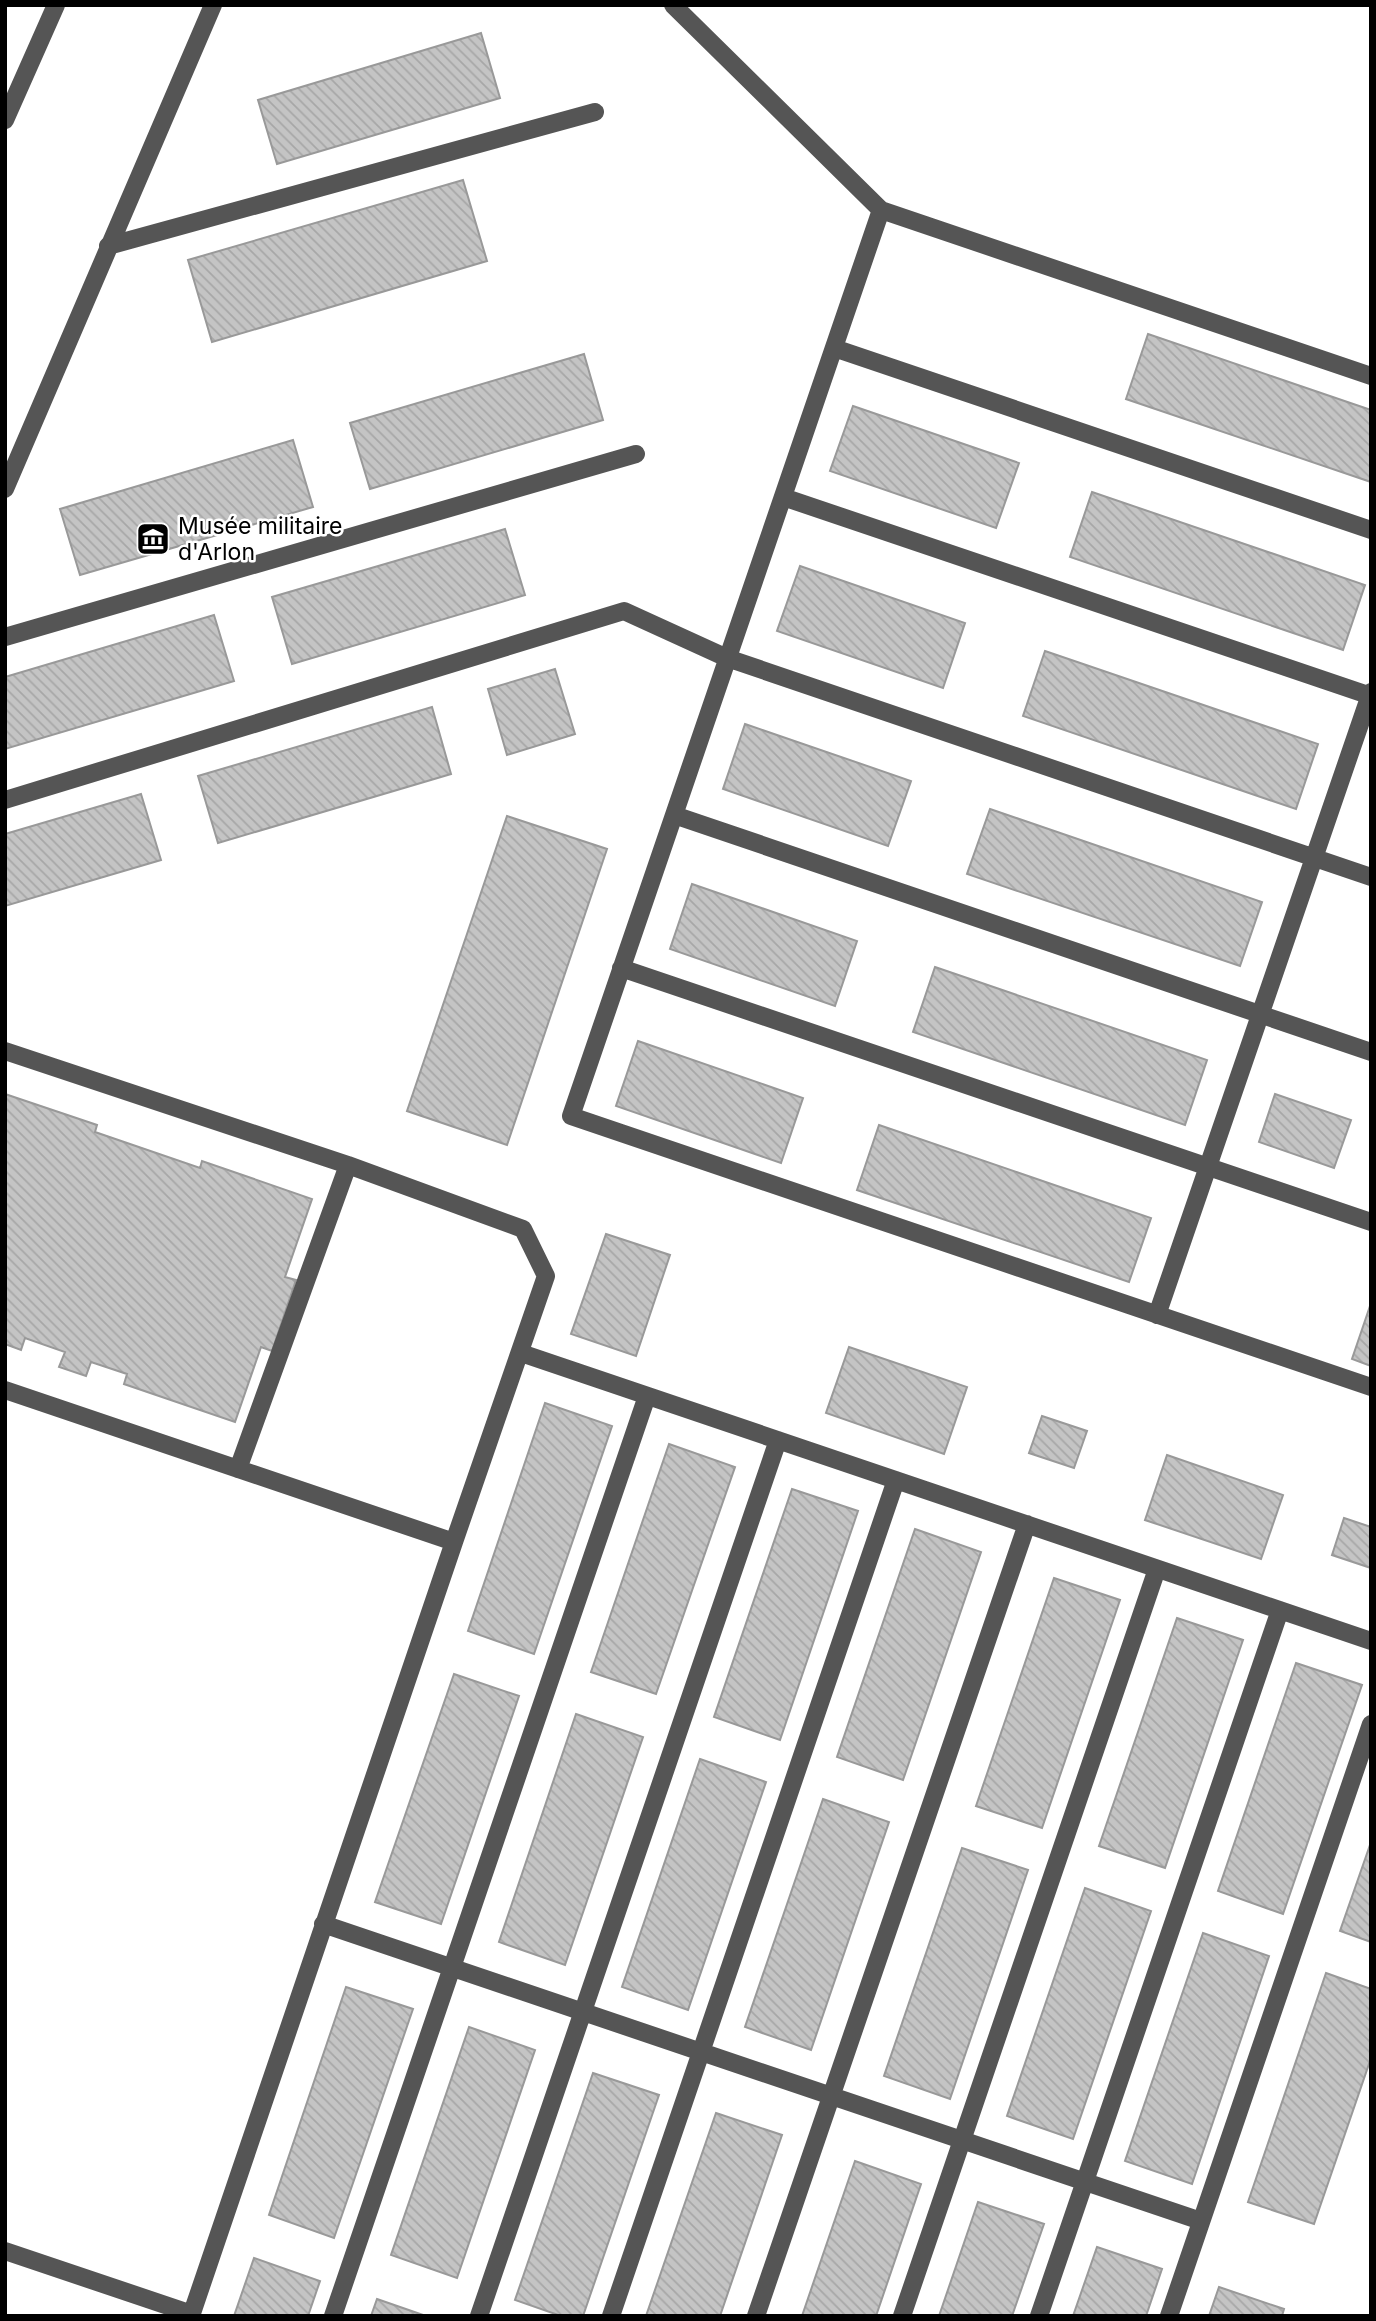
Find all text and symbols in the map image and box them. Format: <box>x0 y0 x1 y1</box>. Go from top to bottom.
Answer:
place label: Musée militaire d'Arlon <box>178 512 342 566</box>
museum icon: Musée militaire d'Arlon <box>134 520 172 558</box>

